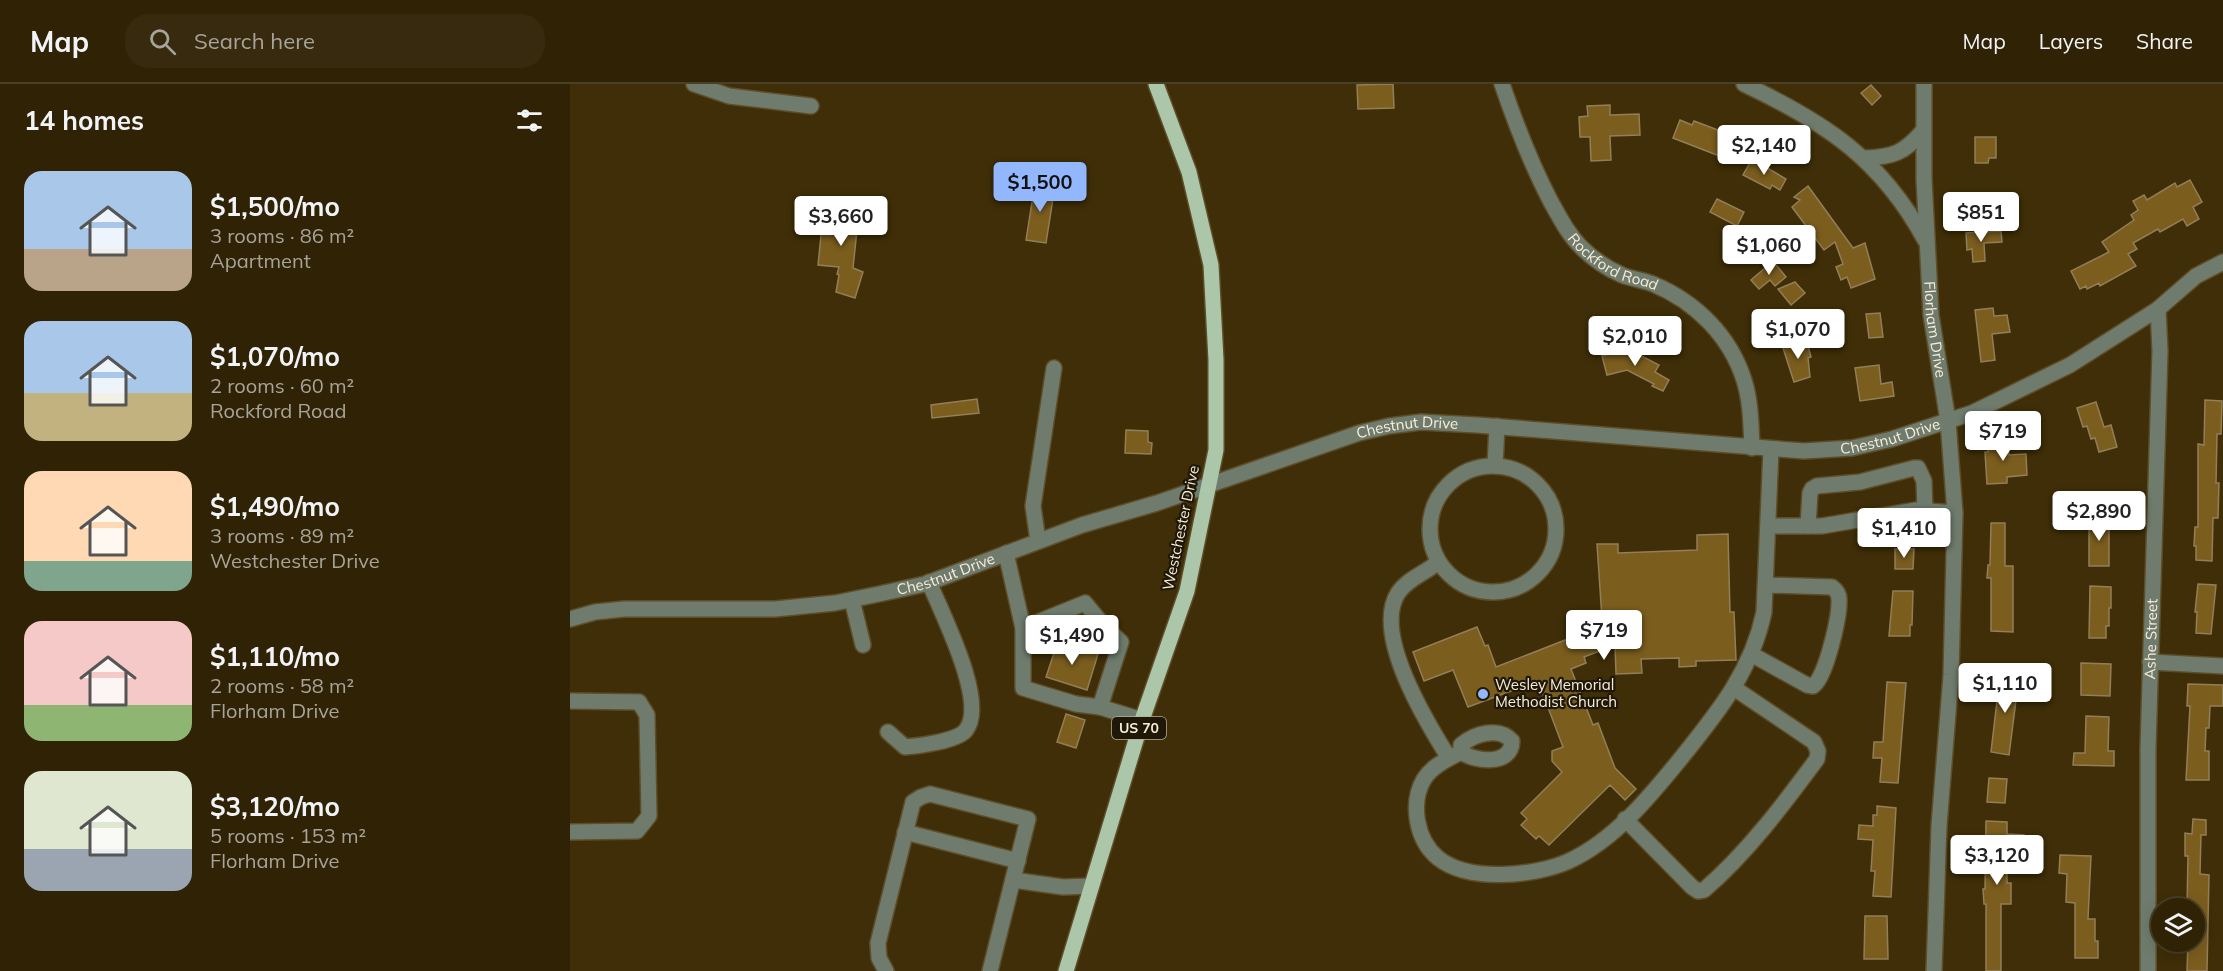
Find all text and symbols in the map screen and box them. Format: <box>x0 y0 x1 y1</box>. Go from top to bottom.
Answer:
search box <box>125 14 545 68</box>
text: Map <box>30 24 89 59</box>
icon: search <box>146 25 179 58</box>
text: Search here <box>194 27 315 55</box>
text: Map <box>1963 28 2006 54</box>
text: Layers <box>2039 28 2103 54</box>
text: Share <box>2136 28 2193 54</box>
text: 14 homes <box>24 104 144 137</box>
icon: filters <box>513 104 546 137</box>
pin: $2,140 <box>1715 125 1813 176</box>
text: $2,140 <box>1732 132 1796 157</box>
pin: $1,500 <box>991 162 1089 213</box>
text: $1,500 <box>1008 169 1072 194</box>
text: $1,500/mo <box>210 190 340 223</box>
pin: $851 <box>1945 192 2017 243</box>
icon: home <box>72 195 144 267</box>
pin: $3,660 <box>792 196 890 247</box>
text: $851 <box>1957 199 2005 224</box>
text: $3,660 <box>809 203 873 228</box>
text: 3 rooms · 86 m² <box>210 223 354 248</box>
pin: $1,060 <box>1720 225 1818 276</box>
street label: Rockford Road <box>1564 229 1661 294</box>
text: $1,060 <box>1737 232 1801 257</box>
text: Apartment <box>210 248 311 273</box>
street label: Florham Drive <box>1920 281 1951 379</box>
pin: $1,070 <box>1749 309 1847 360</box>
pin: $2,010 <box>1586 316 1684 367</box>
text: $1,070 <box>1766 316 1830 341</box>
text: $2,010 <box>1603 323 1667 348</box>
text: $1,070/mo <box>210 340 340 373</box>
icon: home <box>72 345 144 417</box>
text: 2 rooms · 60 m² <box>210 373 354 398</box>
text: Rockford Road <box>210 398 347 423</box>
pin: $719 <box>1967 411 2039 462</box>
street label: Chestnut Drive <box>1354 412 1459 442</box>
street label: Chestnut Drive <box>1840 414 1942 458</box>
text: $719 <box>1979 418 2027 443</box>
street label: Westchester Drive <box>1158 464 1203 592</box>
text: $1,490/mo <box>210 490 340 523</box>
pin: $2,890 <box>2050 491 2148 542</box>
icon: home <box>72 495 144 567</box>
text: $2,890 <box>2067 498 2131 523</box>
pin: $1,410 <box>1855 508 1953 559</box>
text: $1,410 <box>1872 515 1936 540</box>
text: 3 rooms · 89 m² <box>210 523 354 548</box>
text: Westchester Drive <box>210 548 380 573</box>
street label: Chestnut Drive <box>895 549 997 599</box>
street label: Ashe Street <box>2140 598 2162 680</box>
pin: $719 <box>1568 610 1640 661</box>
pin: $1,490 <box>1023 615 1121 666</box>
text: $719 <box>1580 617 1628 642</box>
text: $1,490 <box>1040 622 1104 647</box>
text: $1,110/mo <box>210 640 340 673</box>
icon: home <box>72 645 144 717</box>
pin: $1,110 <box>1956 663 2054 714</box>
text: $1,110 <box>1973 670 2037 695</box>
text: 2 rooms · 58 m² <box>210 673 354 698</box>
place label: Wesley Memorial Methodist Church <box>1495 675 1617 711</box>
marker: Wesley Memorial Methodist Church <box>1476 687 1490 701</box>
text: Florham Drive <box>210 698 340 723</box>
road number: US 70 <box>1112 717 1166 739</box>
text: $3,120/mo <box>210 790 340 823</box>
icon: home <box>72 795 144 867</box>
text: 5 rooms · 153 m² <box>210 823 366 848</box>
pin: $3,120 <box>1948 835 2046 886</box>
text: $3,120 <box>1965 842 2029 867</box>
text: Florham Drive <box>210 848 340 873</box>
map controls <box>2151 898 2205 952</box>
button: layers <box>2151 898 2205 952</box>

